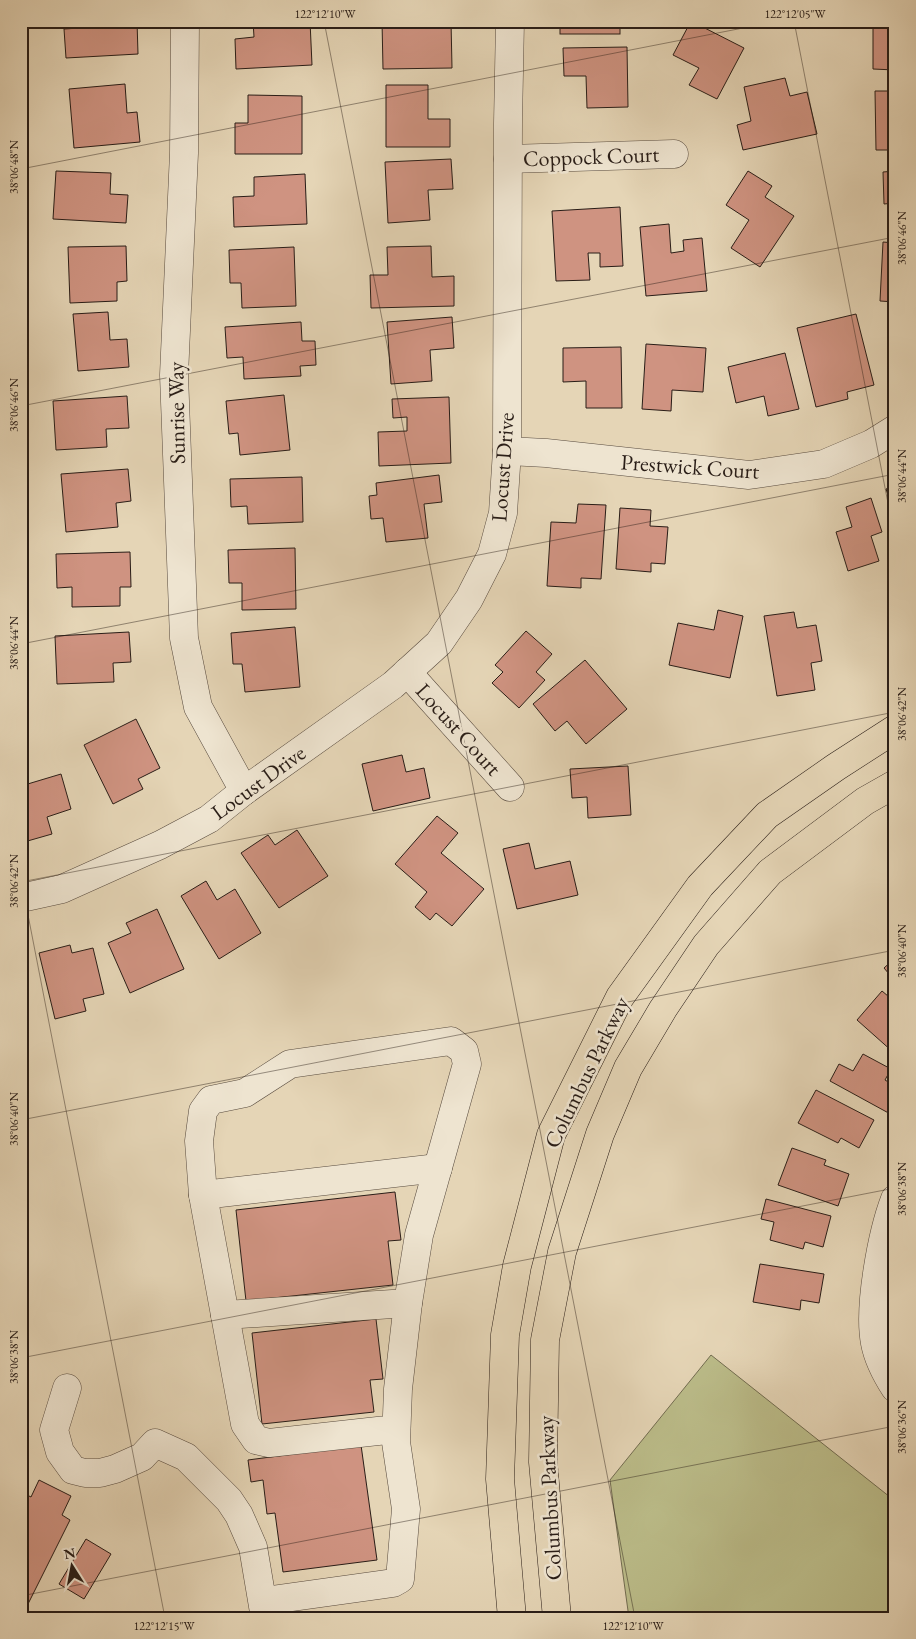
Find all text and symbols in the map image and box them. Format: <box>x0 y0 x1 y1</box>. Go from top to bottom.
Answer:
text: 122°12'10"W <box>294 6 357 22</box>
text: 122°12'05"W <box>764 6 827 22</box>
text: 38°06'48"N <box>6 140 22 194</box>
street label: Coppock Court <box>522 140 660 173</box>
text: 38°06'46"N <box>894 211 910 265</box>
street label: Sunrise Way <box>161 361 192 464</box>
text: 38°06'46"N <box>6 378 22 432</box>
street label: Locust Drive <box>484 411 521 523</box>
street label: Prestwick Court <box>620 447 760 486</box>
text: 38°06'44"N <box>894 449 910 503</box>
text: 38°06'44"N <box>6 616 22 670</box>
street label: Locust Court <box>409 677 508 782</box>
text: 38°06'42"N <box>894 687 910 741</box>
street label: Locust Drive <box>205 738 312 826</box>
text: 38°06'42"N <box>6 854 22 908</box>
text: 38°06'40"N <box>894 924 910 978</box>
street label: Columbus Parkway <box>537 991 636 1153</box>
text: 38°06'40"N <box>6 1092 22 1146</box>
text: 38°06'38"N <box>894 1162 910 1216</box>
text: 38°06'38"N <box>6 1330 22 1384</box>
text: 38°06'36"N <box>894 1400 910 1454</box>
street label: Columbus Parkway <box>531 1414 568 1581</box>
north arrow <box>48 1542 98 1592</box>
text: N <box>62 1543 77 1563</box>
text: 122°12'15"W <box>133 1618 196 1634</box>
text: 122°12'10"W <box>602 1618 665 1634</box>

